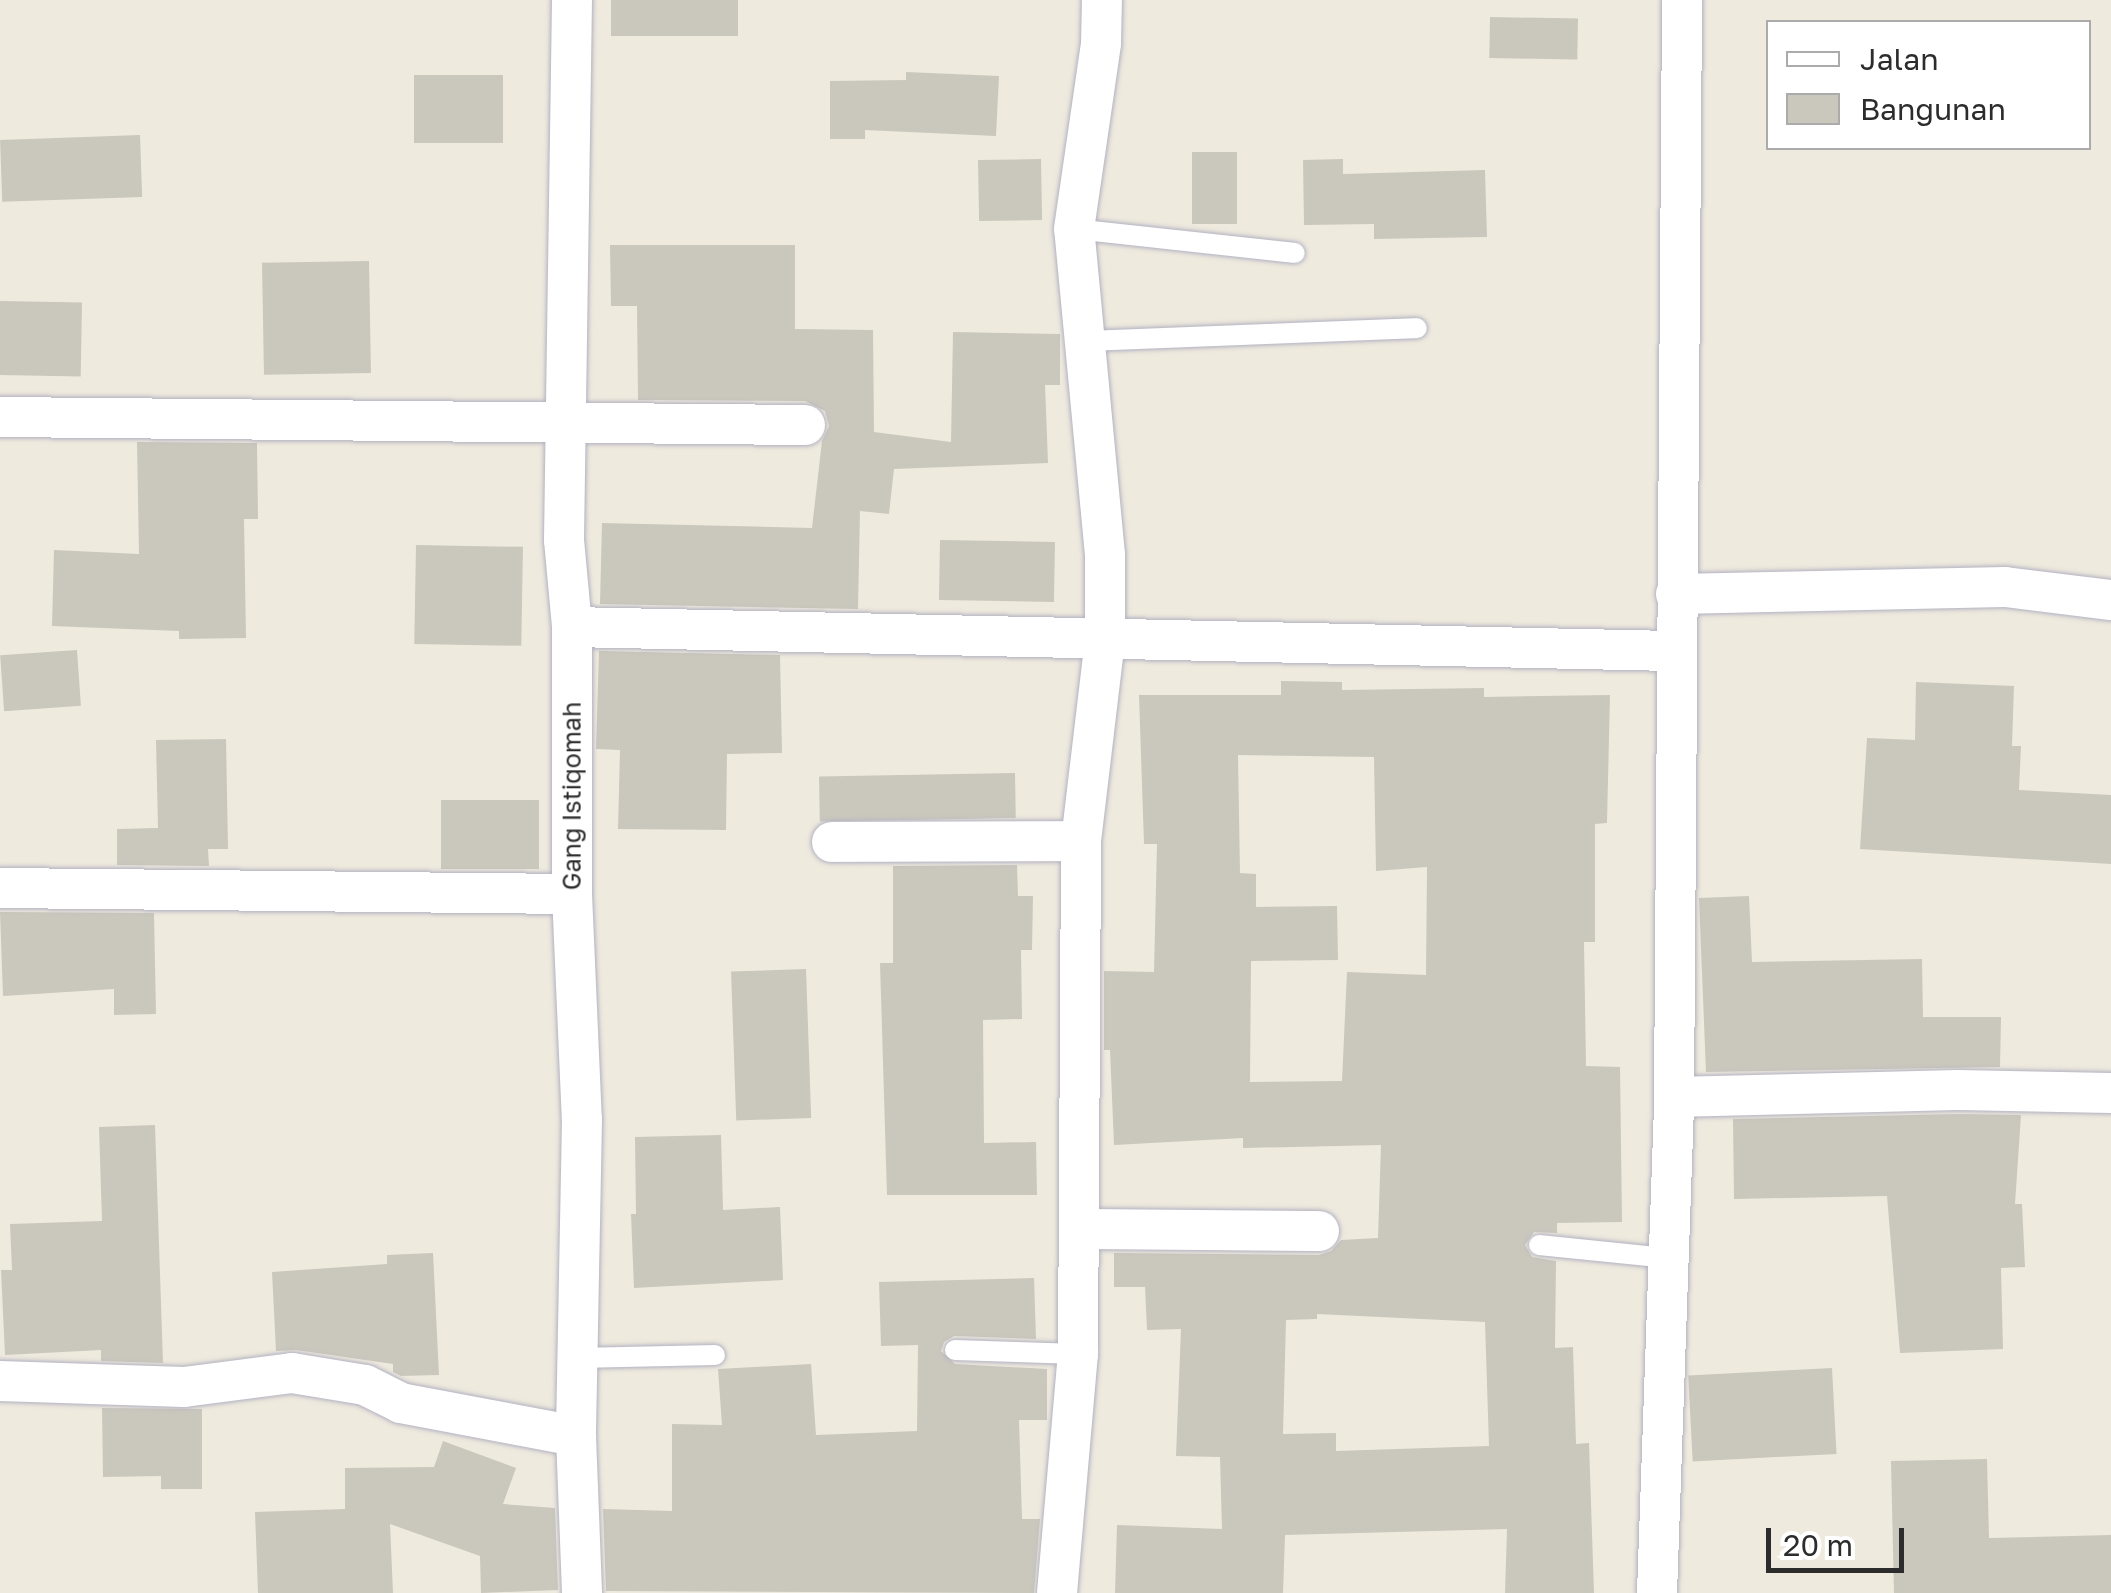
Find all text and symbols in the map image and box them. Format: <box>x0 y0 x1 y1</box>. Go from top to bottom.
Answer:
legend <box>1766 20 2091 150</box>
text: Jalan <box>1860 41 1939 77</box>
text: Bangunan <box>1860 91 2006 127</box>
street label: Gang Istiqomah <box>557 702 587 890</box>
scale bar <box>1771 1508 1908 1570</box>
text: 20 m <box>1783 1527 1853 1563</box>

